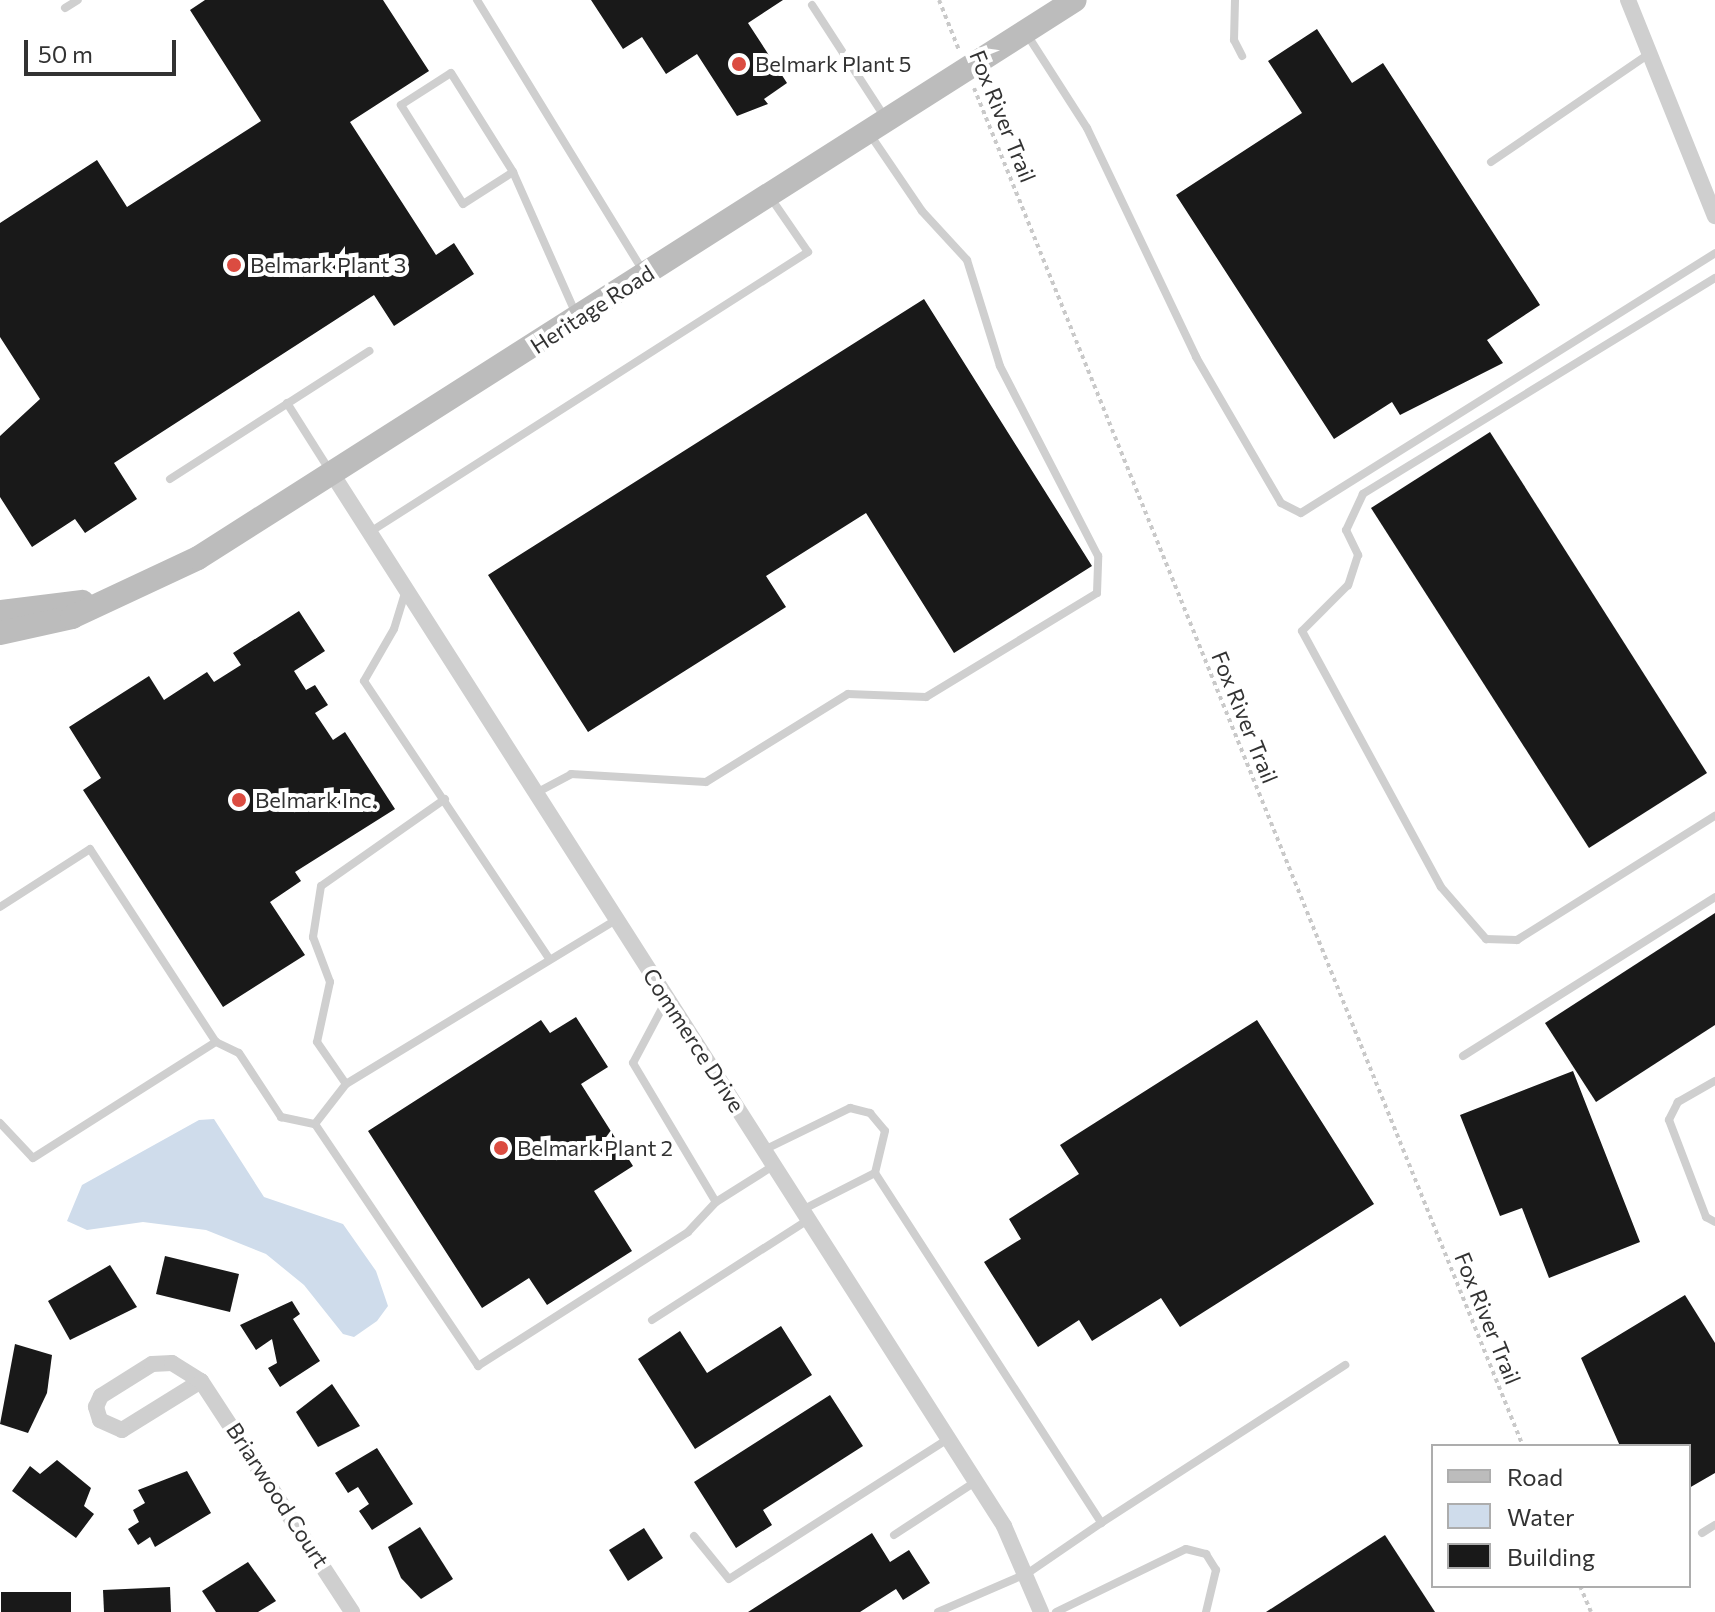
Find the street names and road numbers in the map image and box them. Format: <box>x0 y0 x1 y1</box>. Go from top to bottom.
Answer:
street label: Fox River Trail <box>965 46 1041 186</box>
street label: Heritage Road <box>525 259 659 359</box>
street label: Fox River Trail <box>1207 647 1283 787</box>
street label: Commerce Drive <box>638 963 750 1117</box>
street label: Fox River Trail <box>1450 1248 1526 1388</box>
street label: Briarwood Court <box>221 1417 335 1573</box>

